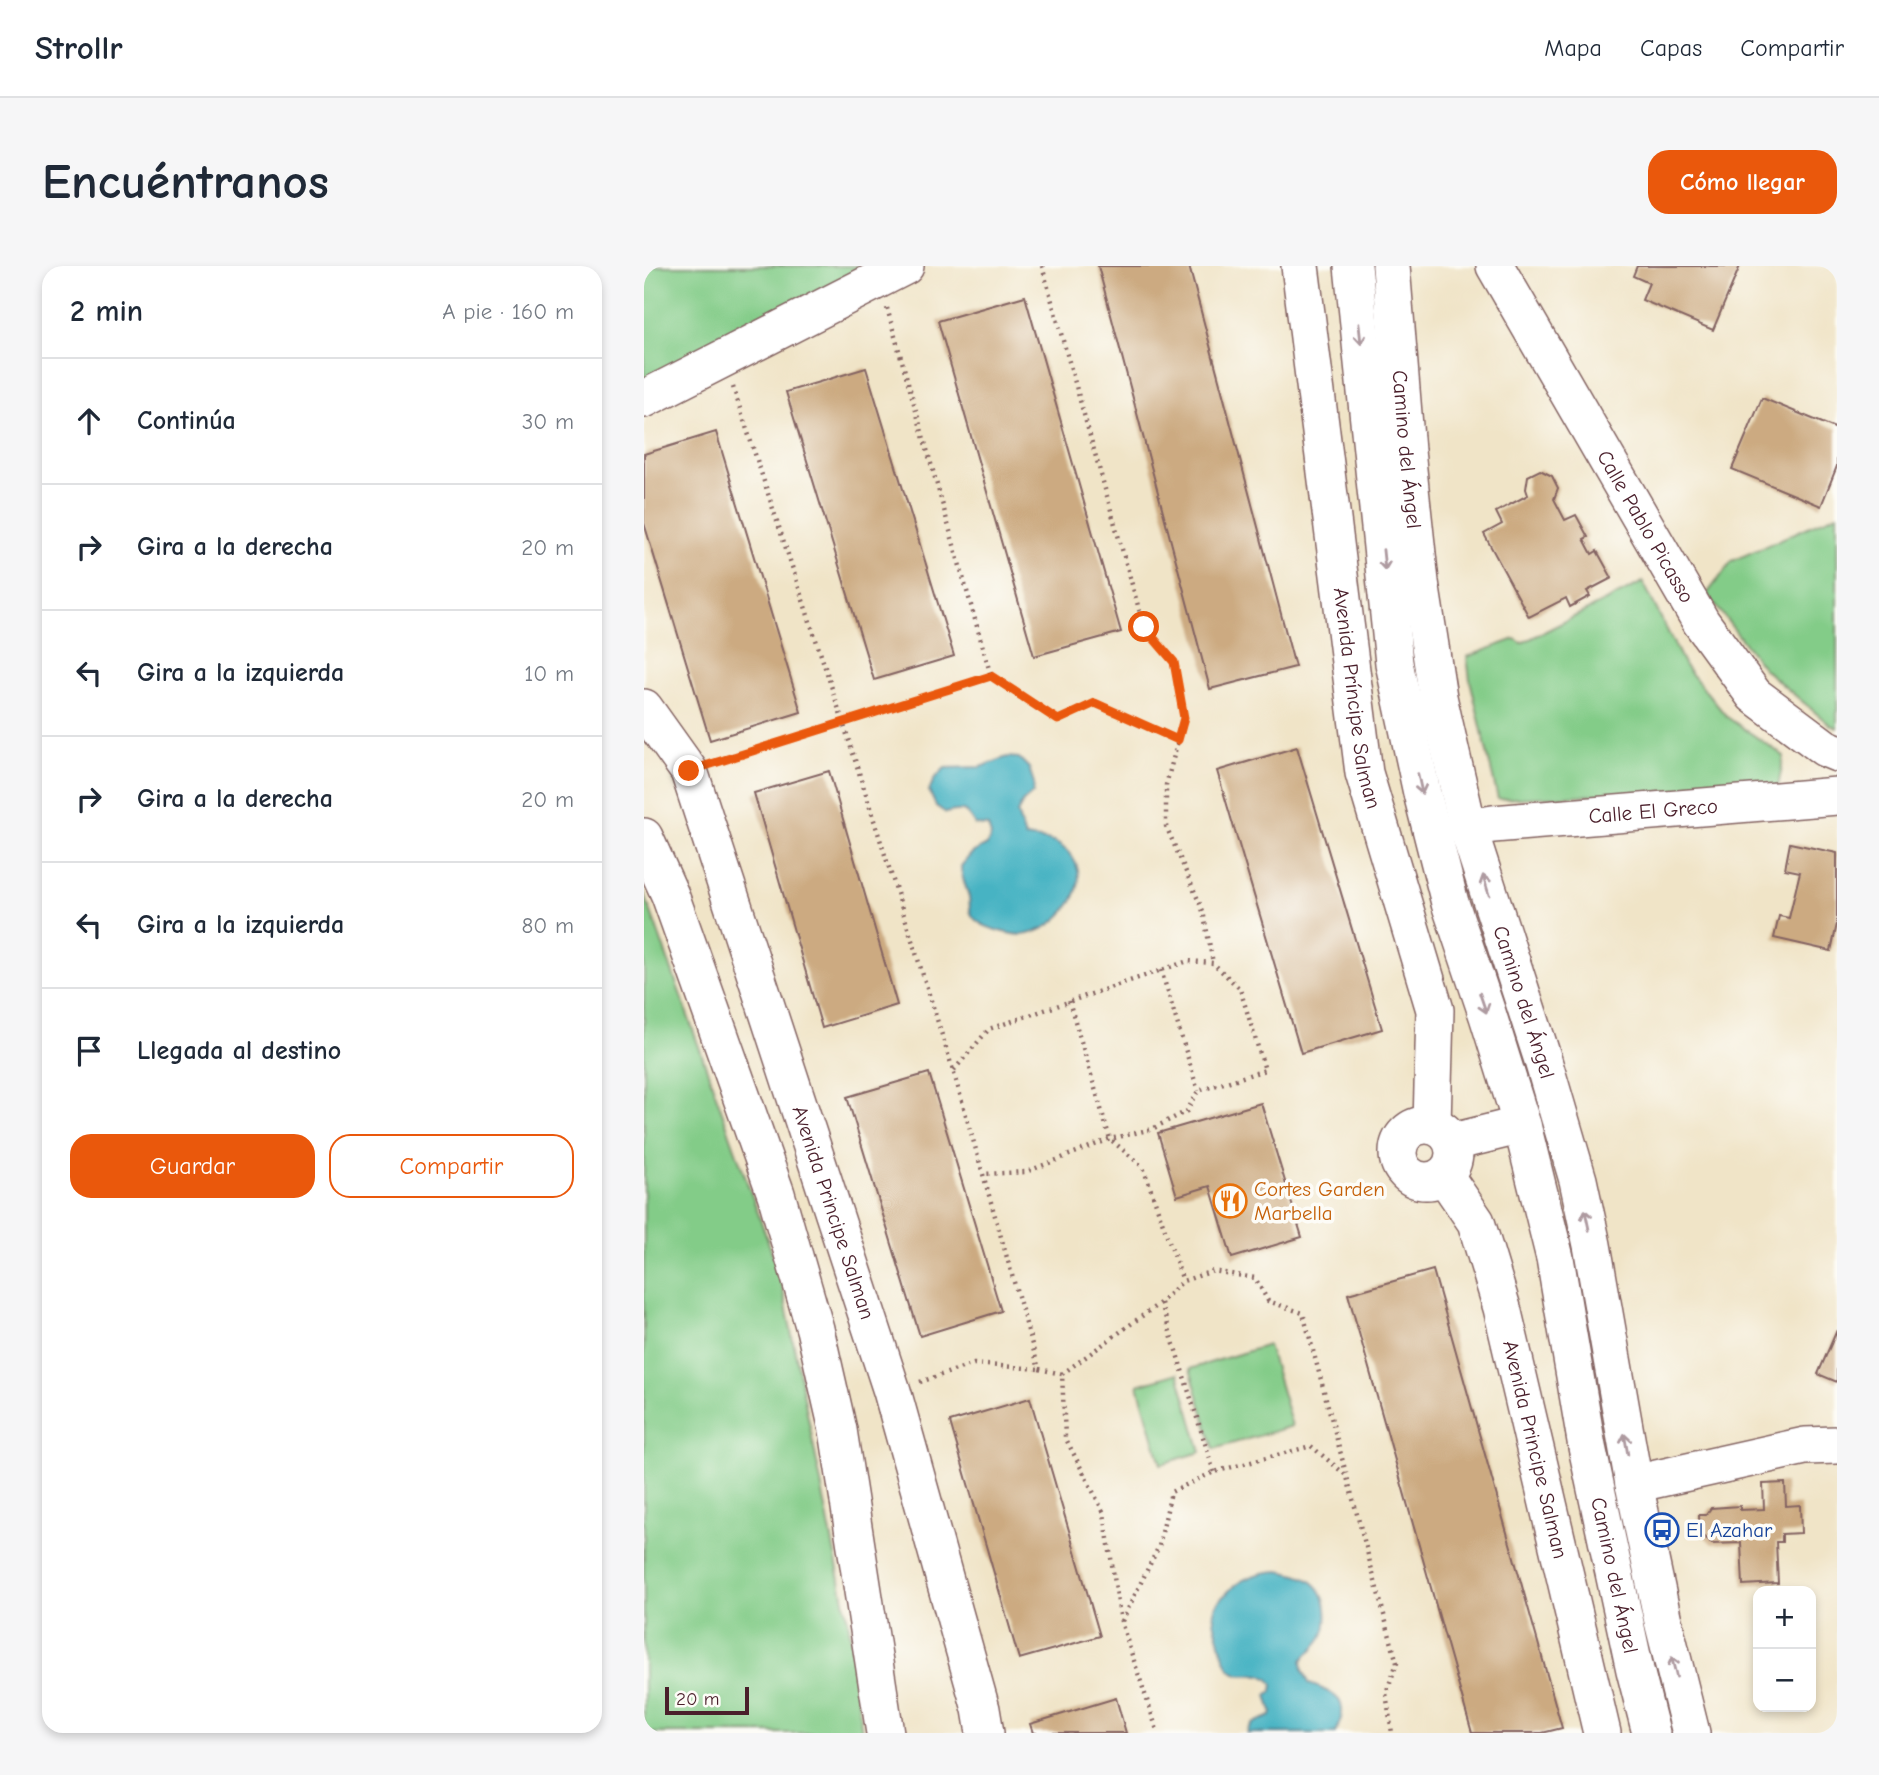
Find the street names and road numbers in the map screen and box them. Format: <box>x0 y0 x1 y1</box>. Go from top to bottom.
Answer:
street label: Camino del Ángel <box>1387 369 1426 530</box>
street label: Calle Pablo Picasso <box>1592 446 1699 607</box>
street label: Avenida Príncipe Salman <box>1329 586 1386 812</box>
street label: Calle El Greco <box>1588 794 1719 828</box>
street label: Camino del Ángel <box>1488 923 1560 1081</box>
street label: Avenida Principe Salman <box>787 1103 880 1322</box>
street label: Avenida Principe Salman <box>1498 1338 1573 1561</box>
street label: Camino del Ángel <box>1586 1495 1643 1656</box>

